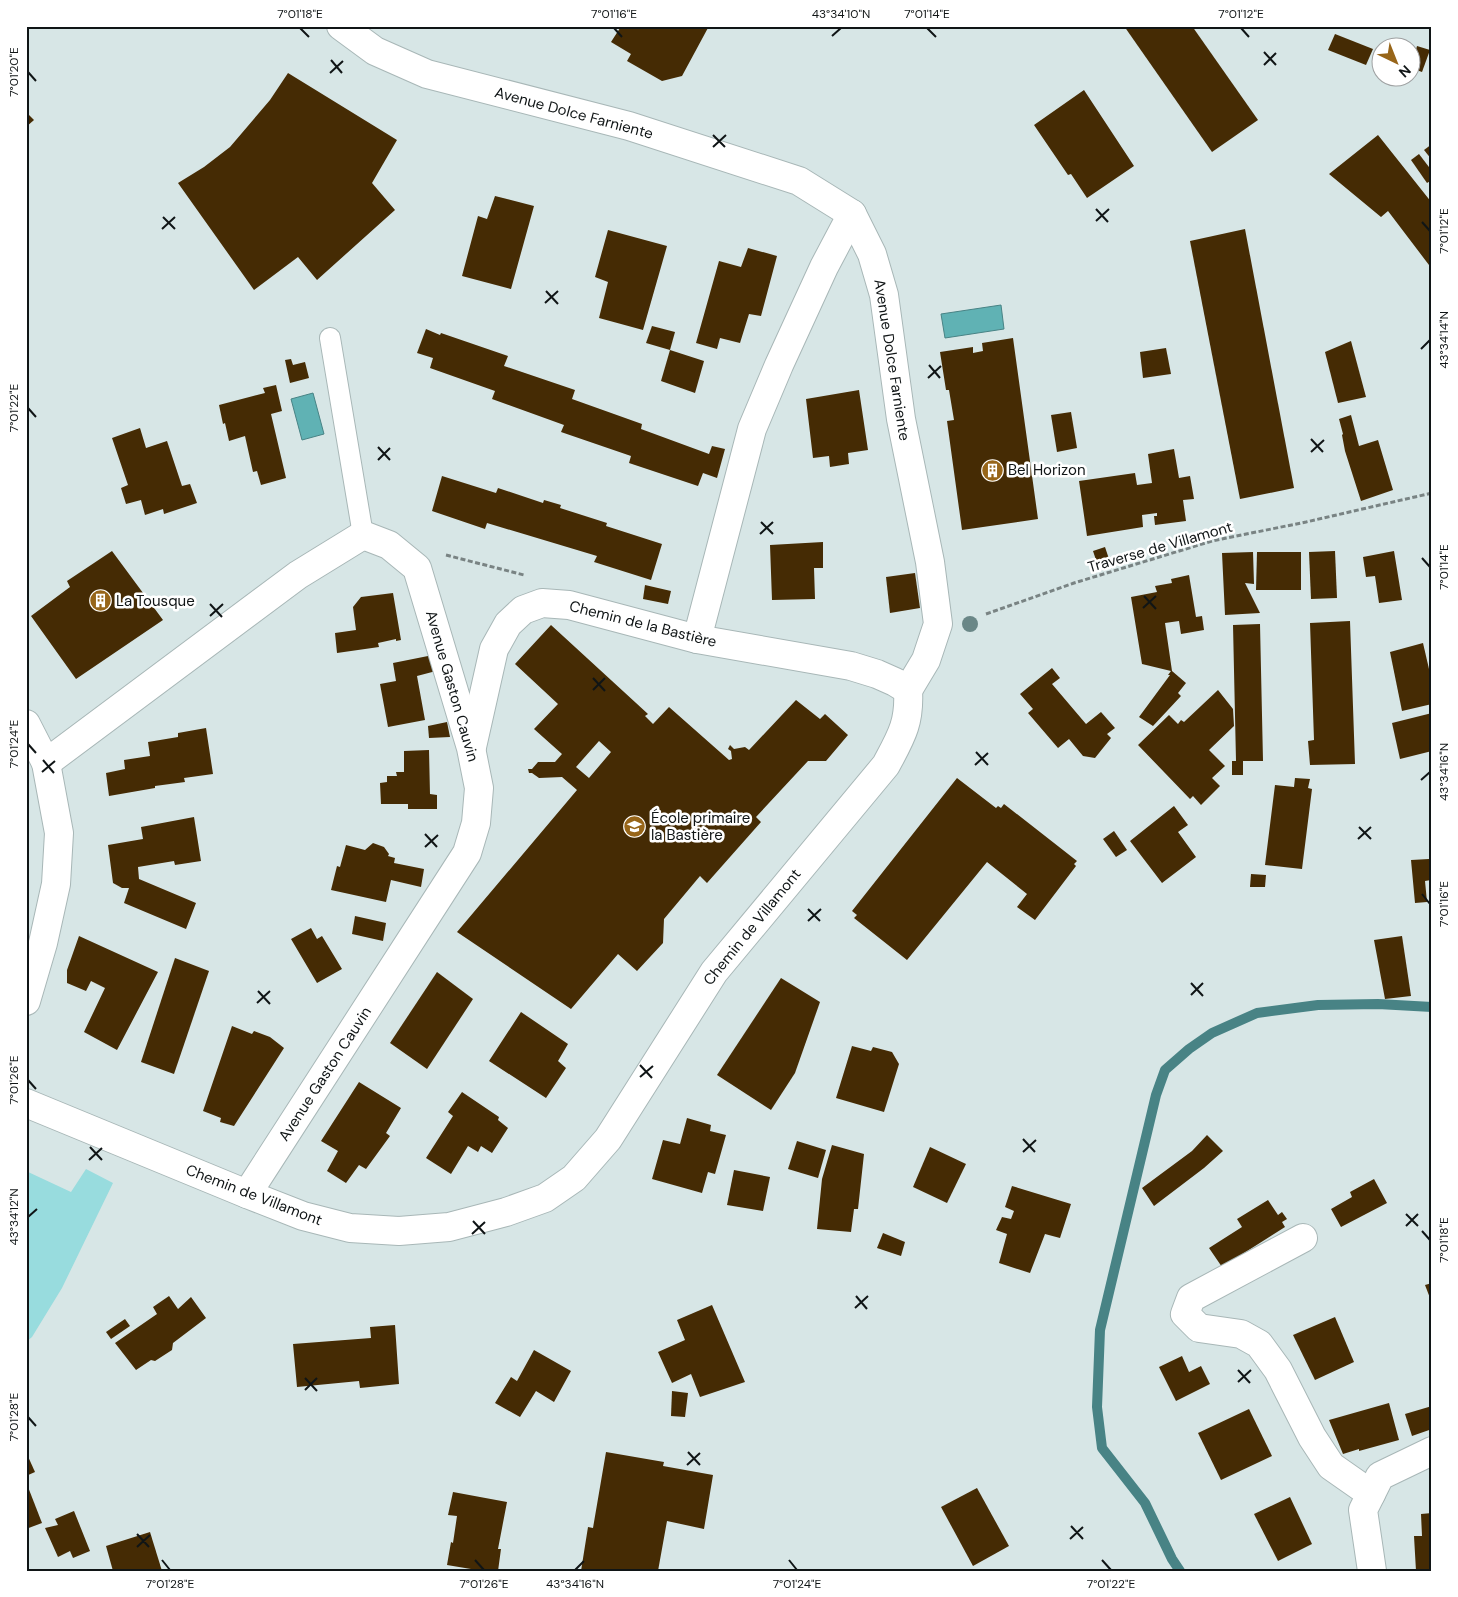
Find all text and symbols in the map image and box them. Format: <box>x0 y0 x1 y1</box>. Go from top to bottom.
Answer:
text: 7°01'18"E <box>277 6 323 22</box>
text: 7°01'16"E <box>591 6 637 22</box>
text: 43°34'10"N <box>812 6 870 22</box>
text: 7°01'14"E <box>904 6 950 22</box>
text: 7°01'12"E <box>1218 6 1264 22</box>
north arrow <box>1370 38 1420 88</box>
text: 7°01'20"E <box>6 47 22 97</box>
text: N <box>1395 61 1415 82</box>
street label: Avenue Dolce Farniente <box>493 82 655 144</box>
text: 7°01'12"E <box>1436 208 1452 254</box>
street label: Avenue Dolce Farniente <box>869 278 915 442</box>
text: 43°34'14"N <box>1436 311 1452 369</box>
text: 7°01'22"E <box>6 384 22 432</box>
building icon: Bel Horizon <box>980 458 1004 482</box>
place label: Bel Horizon <box>1008 460 1086 480</box>
street label: Traverse de Villamont <box>1085 517 1235 577</box>
text: 7°01'14"E <box>1436 544 1452 590</box>
building icon: La Tousque <box>88 589 112 613</box>
place label: La Tousque <box>116 591 195 611</box>
street label: Chemin de la Bastière <box>567 596 719 652</box>
street label: Avenue Gaston Cauvin <box>421 608 483 764</box>
text: 7°01'24"E <box>6 719 22 768</box>
text: 43°34'16"N <box>1436 743 1452 801</box>
place label: École primaire la Bastière <box>651 808 750 845</box>
school or university icon: École primaire la Bastière <box>623 815 647 839</box>
street label: Chemin de Villamont <box>699 864 805 989</box>
text: 7°01'16"E <box>1436 881 1452 927</box>
street label: Avenue Gaston Cauvin <box>274 1003 376 1145</box>
text: 7°01'26"E <box>6 1055 22 1105</box>
street label: Chemin de Villamont <box>183 1160 325 1230</box>
text: 43°34'12"N <box>6 1188 22 1246</box>
text: 7°01'18"E <box>1436 1217 1452 1263</box>
text: 7°01'28"E <box>6 1392 22 1441</box>
text: 7°01'28"E <box>146 1576 195 1592</box>
text: 7°01'26"E <box>459 1576 509 1592</box>
text: 43°34'16"N <box>546 1576 604 1592</box>
text: 7°01'24"E <box>773 1576 822 1592</box>
text: 7°01'22"E <box>1087 1576 1135 1592</box>

